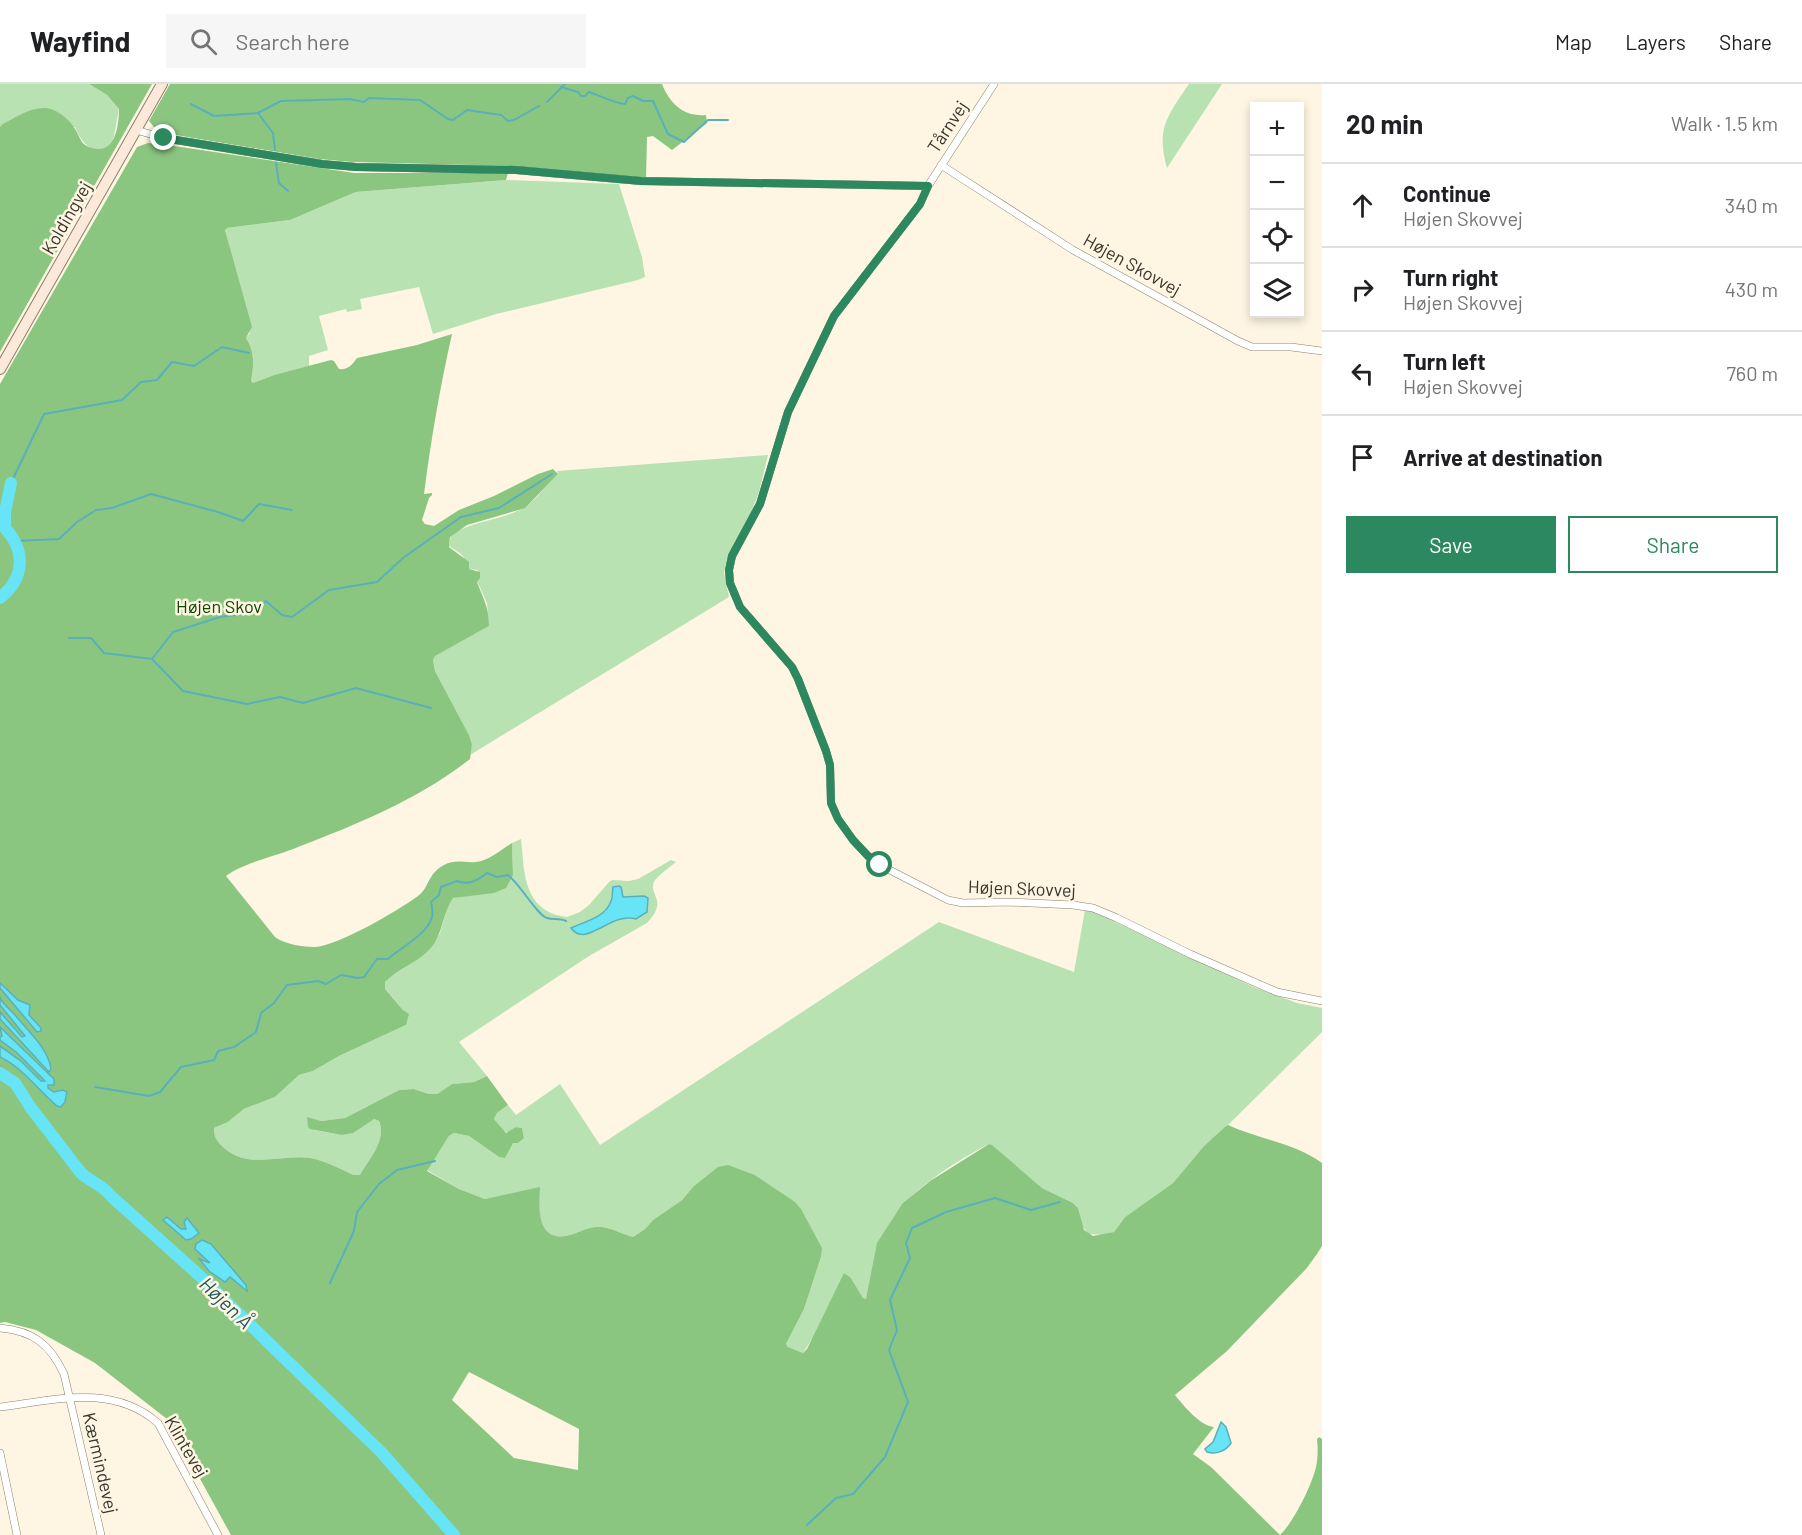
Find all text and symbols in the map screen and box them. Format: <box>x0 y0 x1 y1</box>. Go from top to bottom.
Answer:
search box <box>166 14 586 68</box>
text: Wayfind <box>30 24 130 58</box>
icon: search <box>187 25 220 58</box>
text: Search here <box>235 28 350 54</box>
text: Map <box>1555 29 1592 54</box>
text: Layers <box>1625 29 1686 54</box>
text: Share <box>1719 29 1772 54</box>
street label: Tårnvej <box>922 96 972 157</box>
map controls <box>1250 102 1304 318</box>
button: + <box>1250 102 1304 156</box>
text: 20 min <box>1346 108 1423 139</box>
text: Walk · 1.5 km <box>1671 111 1778 135</box>
route end <box>150 124 176 150</box>
button: − <box>1250 156 1304 210</box>
street label: Koldingvej <box>36 177 96 258</box>
text: Continue <box>1403 180 1491 206</box>
icon: ahead <box>1346 189 1379 222</box>
text: 340 m <box>1725 193 1778 217</box>
text: Højen Skovvej <box>1403 206 1523 230</box>
button: locate <box>1250 210 1304 264</box>
street label: Højen Skovvej <box>1080 228 1185 300</box>
button: layers <box>1250 264 1304 318</box>
text: Turn right <box>1403 264 1498 290</box>
icon: right <box>1346 273 1379 306</box>
text: 430 m <box>1725 277 1778 301</box>
text: Højen Skovvej <box>1403 290 1523 314</box>
text: Turn left <box>1403 348 1486 374</box>
icon: left <box>1346 357 1379 390</box>
text: 760 m <box>1726 361 1778 385</box>
text: Højen Skovvej <box>1403 374 1523 398</box>
icon: arrive <box>1346 441 1379 474</box>
text: Arrive at destination <box>1403 444 1602 470</box>
button: Save <box>1346 516 1556 573</box>
button: Share <box>1568 516 1778 573</box>
park label: Højen Skov <box>176 595 262 617</box>
route start <box>866 851 892 877</box>
street label: Højen Skovvej <box>968 875 1076 901</box>
water label: Højen Å <box>195 1271 258 1333</box>
street label: Kærmindevej <box>79 1410 123 1515</box>
street label: Klintevej <box>161 1412 213 1481</box>

